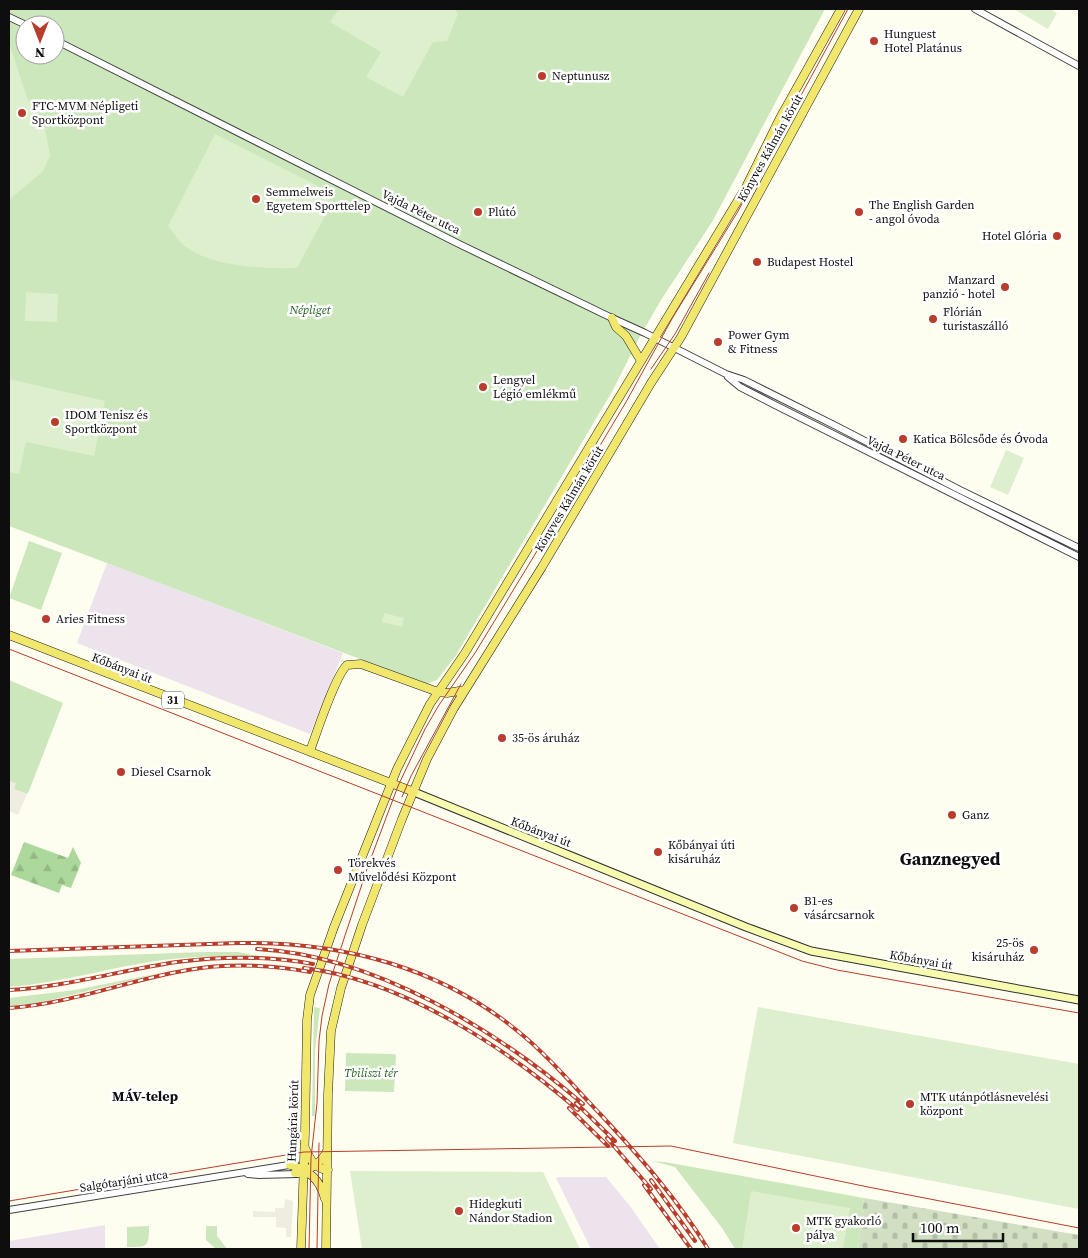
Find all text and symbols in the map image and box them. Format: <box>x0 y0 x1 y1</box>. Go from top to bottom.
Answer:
north arrow <box>15 15 65 65</box>
place label: Hunguest Hotel Platánus <box>884 26 962 56</box>
marker: Hunguest Hotel Platánus <box>868 35 880 47</box>
text: N <box>35 43 45 63</box>
place label: Neptunusz <box>552 68 610 84</box>
marker: Neptunusz <box>536 70 548 82</box>
street label: Könyves Kálmán körút <box>734 91 806 205</box>
place label: FTC-MVM Népligeti Sportközpont <box>32 98 139 128</box>
marker: FTC-MVM Népligeti Sportközpont <box>16 107 28 119</box>
place label: Semmelweis Egyetem Sporttelep <box>266 184 371 214</box>
street label: Vajda Péter utca <box>379 186 464 238</box>
marker: Semmelweis Egyetem Sporttelep <box>250 193 262 205</box>
place label: The English Garden - angol óvoda <box>869 197 975 227</box>
place label: Plútó <box>488 204 516 220</box>
marker: Plútó <box>472 206 484 218</box>
marker: The English Garden - angol óvoda <box>853 206 865 218</box>
place label: Hotel Glória <box>982 228 1048 244</box>
marker: Hotel Glória <box>1051 230 1063 242</box>
place label: Budapest Hostel <box>767 254 854 270</box>
marker: Budapest Hostel <box>751 256 763 268</box>
place label: Manzard panzió - hotel <box>923 272 995 302</box>
marker: Manzard panzió - hotel <box>999 281 1011 293</box>
park label: Népliget <box>288 302 332 318</box>
place label: Flórián turistaszálló <box>943 304 1009 334</box>
marker: Flórián turistaszálló <box>927 313 939 325</box>
place label: Power Gym & Fitness <box>728 327 790 357</box>
marker: Power Gym & Fitness <box>712 336 724 348</box>
place label: Lengyel Légió emlékmű <box>493 372 576 402</box>
marker: Lengyel Légió emlékmű <box>477 381 489 393</box>
place label: IDOM Tenisz és Sportközpont <box>65 407 148 437</box>
marker: IDOM Tenisz és Sportközpont <box>49 416 61 428</box>
place label: Katica Bölcsőde és Óvoda <box>913 431 1049 447</box>
street label: Vajda Péter utca <box>864 432 949 484</box>
marker: Katica Bölcsőde és Óvoda <box>897 433 909 445</box>
street label: Könyves Kálmán körút <box>531 443 607 555</box>
place label: Aries Fitness <box>56 611 125 627</box>
marker: Aries Fitness <box>40 613 52 625</box>
street label: Kőbányai út <box>90 649 155 687</box>
road number: 31 <box>162 692 184 708</box>
place label: 35-ös áruház <box>512 730 580 746</box>
marker: 35-ös áruház <box>496 732 508 744</box>
place label: Diesel Csarnok <box>131 764 211 780</box>
marker: Diesel Csarnok <box>115 766 127 778</box>
place label: Ganz <box>962 807 990 823</box>
marker: Ganz <box>946 809 958 821</box>
street label: Kőbányai út <box>509 813 574 851</box>
place label: Kőbányai úti kisáruház <box>668 837 735 867</box>
marker: Kőbányai úti kisáruház <box>652 846 664 858</box>
district label: Ganznegyed <box>900 846 1001 871</box>
place label: Törekvés Művelődési Központ <box>348 855 456 885</box>
marker: Törekvés Művelődési Központ <box>332 864 344 876</box>
place label: B1-es vásárcsarnok <box>804 893 875 923</box>
marker: B1-es vásárcsarnok <box>788 902 800 914</box>
place label: 25-ös kisáruház <box>972 935 1025 965</box>
marker: 25-ös kisáruház <box>1028 944 1040 956</box>
street label: Kőbányai út <box>888 947 954 973</box>
park label: Tbiliszi tér <box>344 1065 399 1081</box>
street label: Hungária körút <box>284 1080 302 1162</box>
district label: MÁV-telep <box>112 1086 178 1106</box>
place label: MTK utánpótlásnevelési központ <box>920 1089 1049 1119</box>
marker: MTK utánpótlásnevelési központ <box>904 1098 916 1110</box>
street label: Salgótarjáni utca <box>79 1166 170 1196</box>
place label: Hidegkuti Nándor Stadion <box>469 1196 553 1226</box>
marker: Hidegkuti Nándor Stadion <box>453 1205 465 1217</box>
scale bar <box>913 1210 1003 1242</box>
place label: MTK gyakorló pálya <box>806 1213 882 1243</box>
text: 100 m <box>920 1217 960 1238</box>
marker: MTK gyakorló pálya <box>790 1222 802 1234</box>

